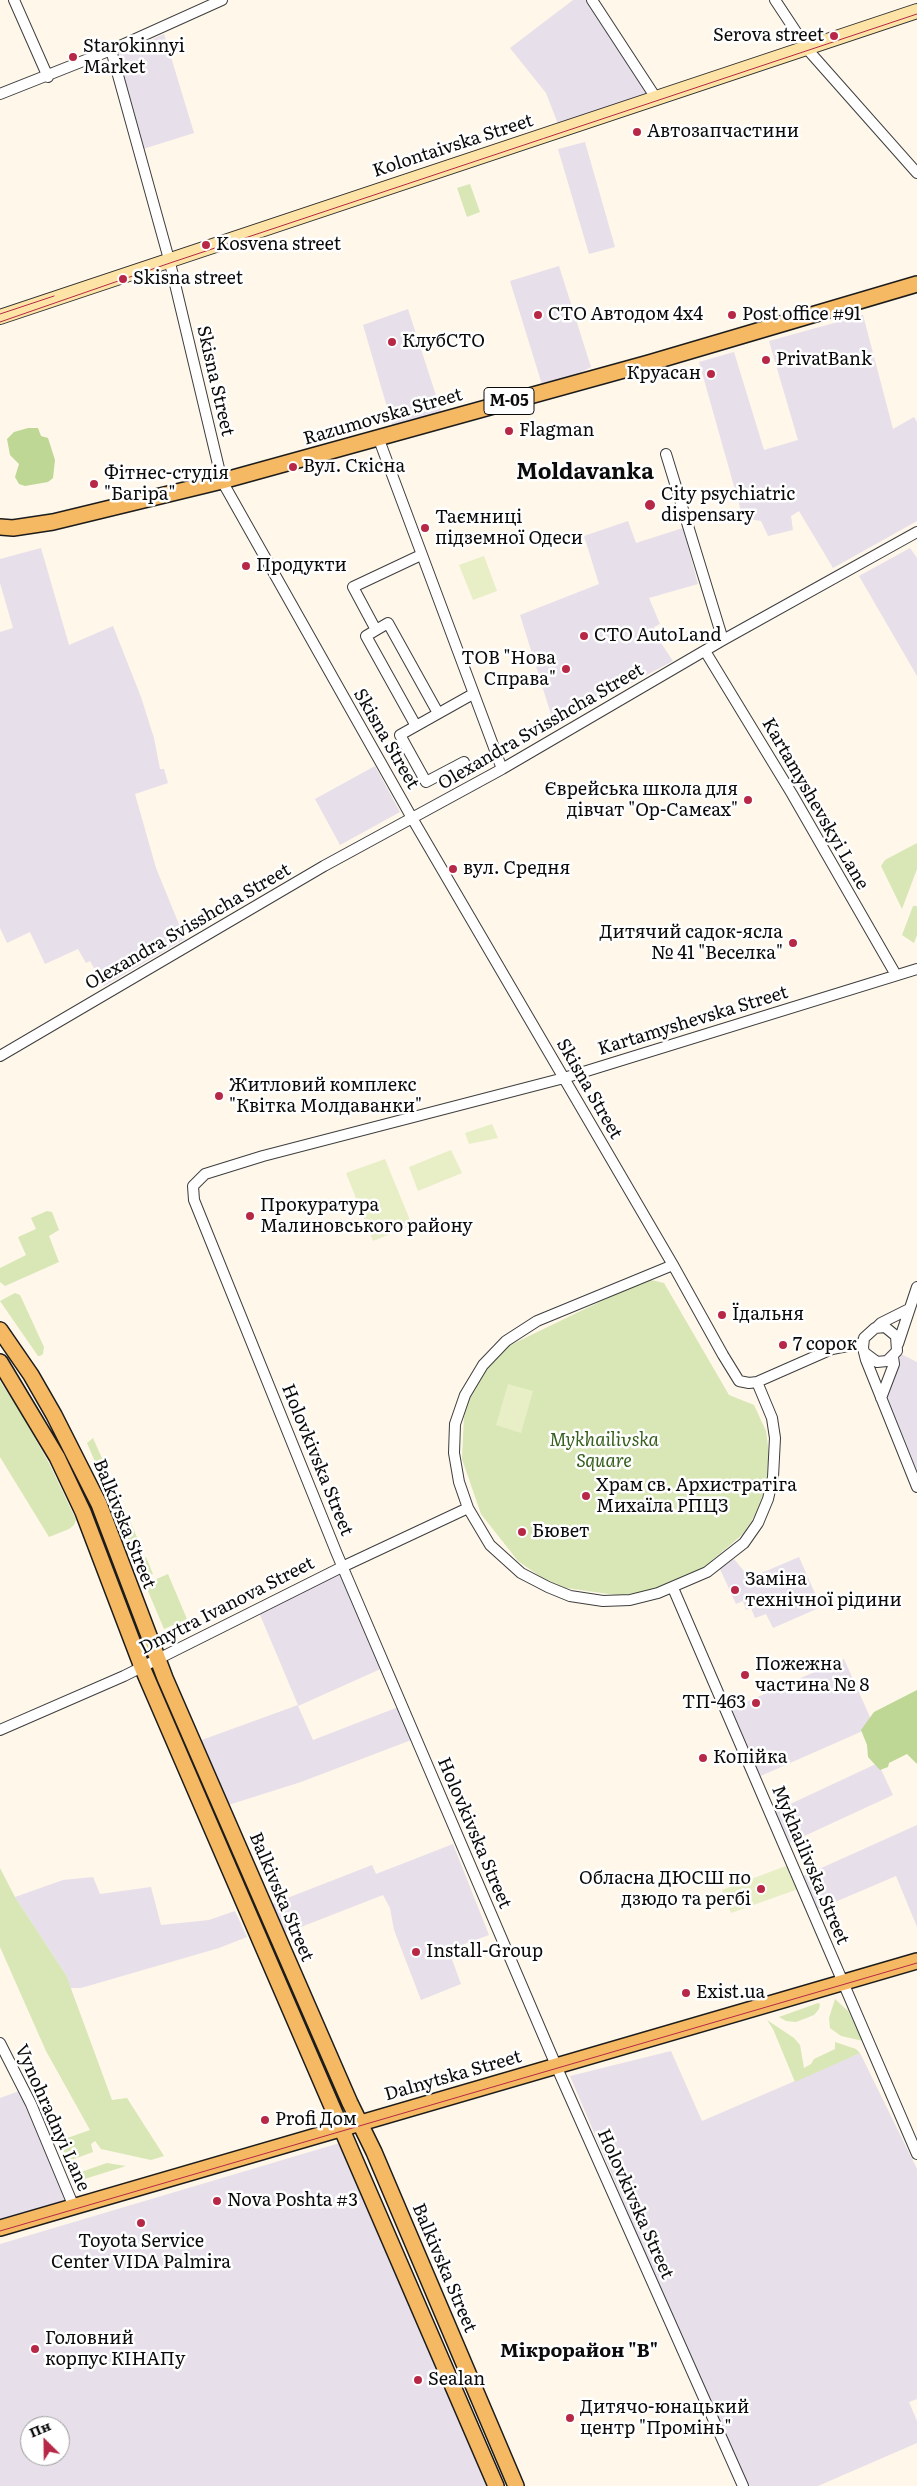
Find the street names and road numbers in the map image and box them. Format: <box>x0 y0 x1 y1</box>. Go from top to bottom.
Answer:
street label: Kolontaivska Street <box>370 110 536 182</box>
street label: Skisna Street <box>192 324 238 438</box>
street label: Razumovska Street <box>301 384 465 450</box>
road number: М-05 <box>484 388 534 414</box>
street label: Olexandra Svisshcha Street <box>434 659 648 795</box>
street label: Skisna Street <box>349 685 423 793</box>
street label: Kartamyshevskyi Lane <box>757 714 873 894</box>
street label: Olexandra Svisshcha Street <box>81 859 295 995</box>
street label: Kartamyshevska Street <box>595 982 791 1060</box>
street label: Skisna Street <box>552 1035 626 1143</box>
street label: Holovkivska Street <box>277 1381 357 1539</box>
street label: Balkivska Street <box>88 1456 160 1592</box>
street label: Dmytra Ivanova Street <box>136 1553 318 1659</box>
street label: Holovkivska Street <box>432 1754 516 1912</box>
street label: Mykhailivska Street <box>767 1782 853 1948</box>
street label: Balkivska Street <box>244 1829 318 1965</box>
street label: Vynohradnyi Lane <box>10 2041 94 2195</box>
street label: Dalnytska Street <box>382 2046 524 2106</box>
street label: Holovkivska Street <box>592 2126 678 2282</box>
street label: Balkivska Street <box>407 2200 481 2336</box>

